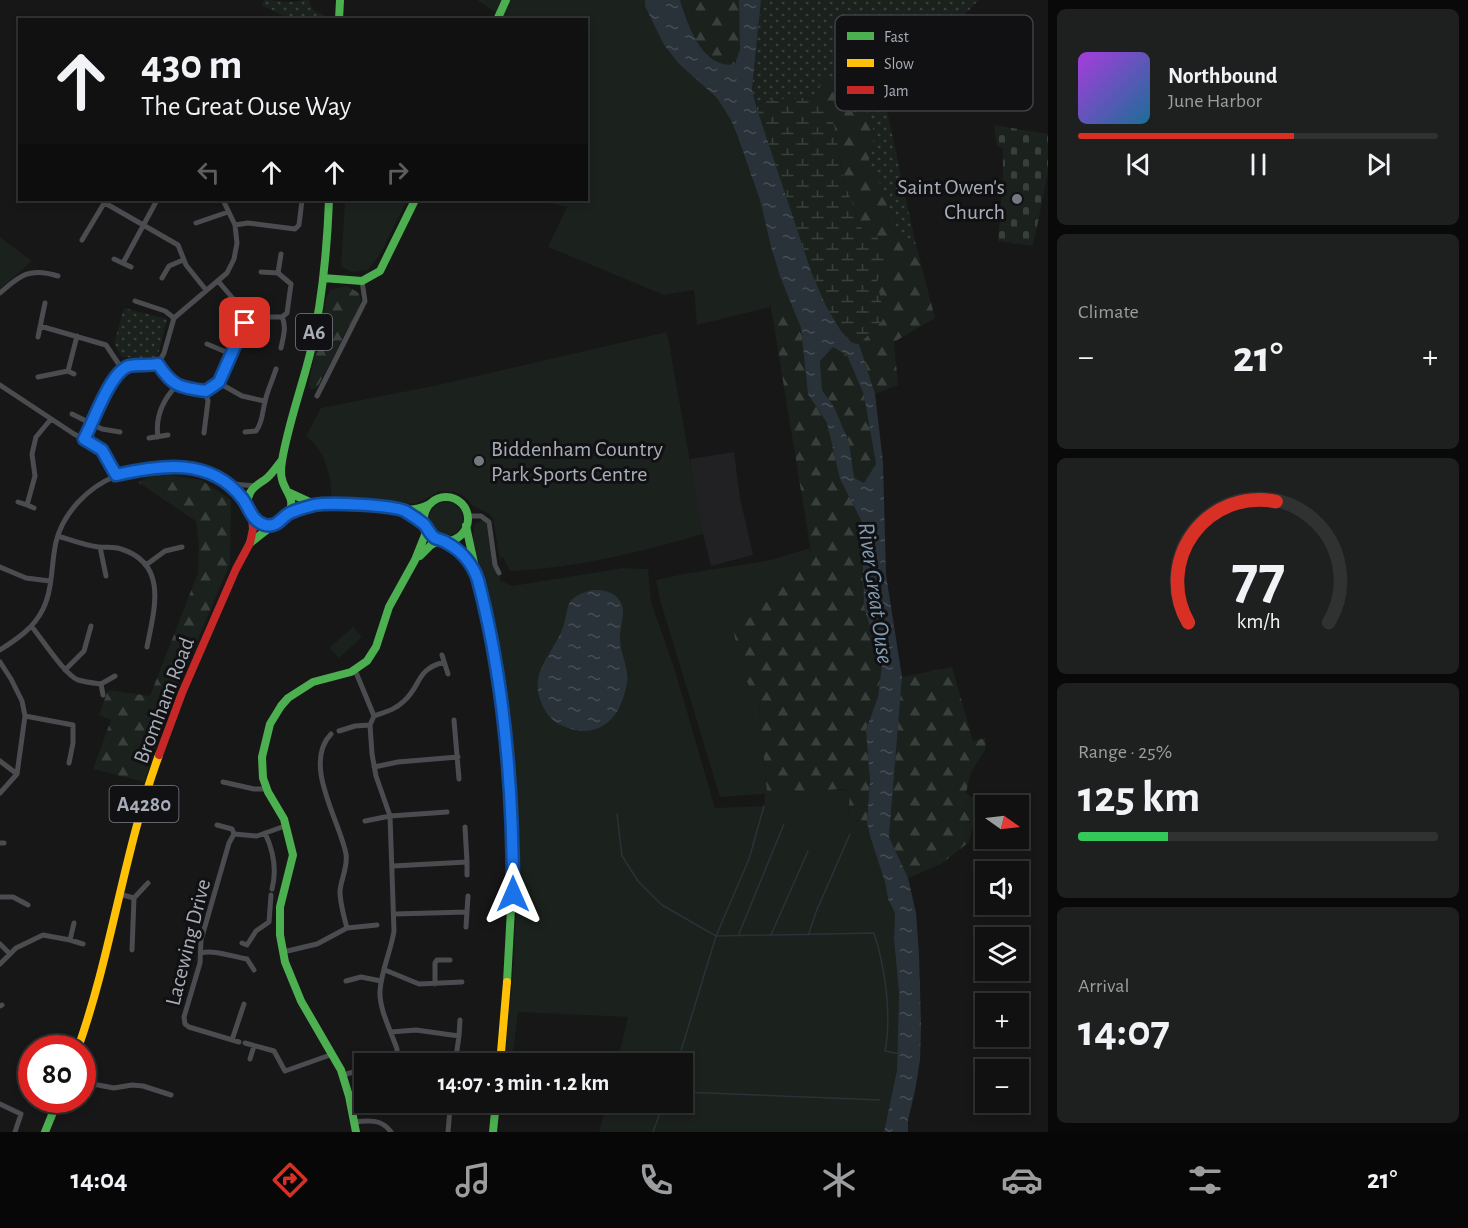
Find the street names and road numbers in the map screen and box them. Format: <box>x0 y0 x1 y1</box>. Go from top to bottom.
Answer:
road number: A6 <box>296 314 332 350</box>
street label: Bromham Road <box>130 634 198 766</box>
road number: A4280 <box>110 786 178 822</box>
street label: Lacewing Drive <box>162 877 214 1008</box>

